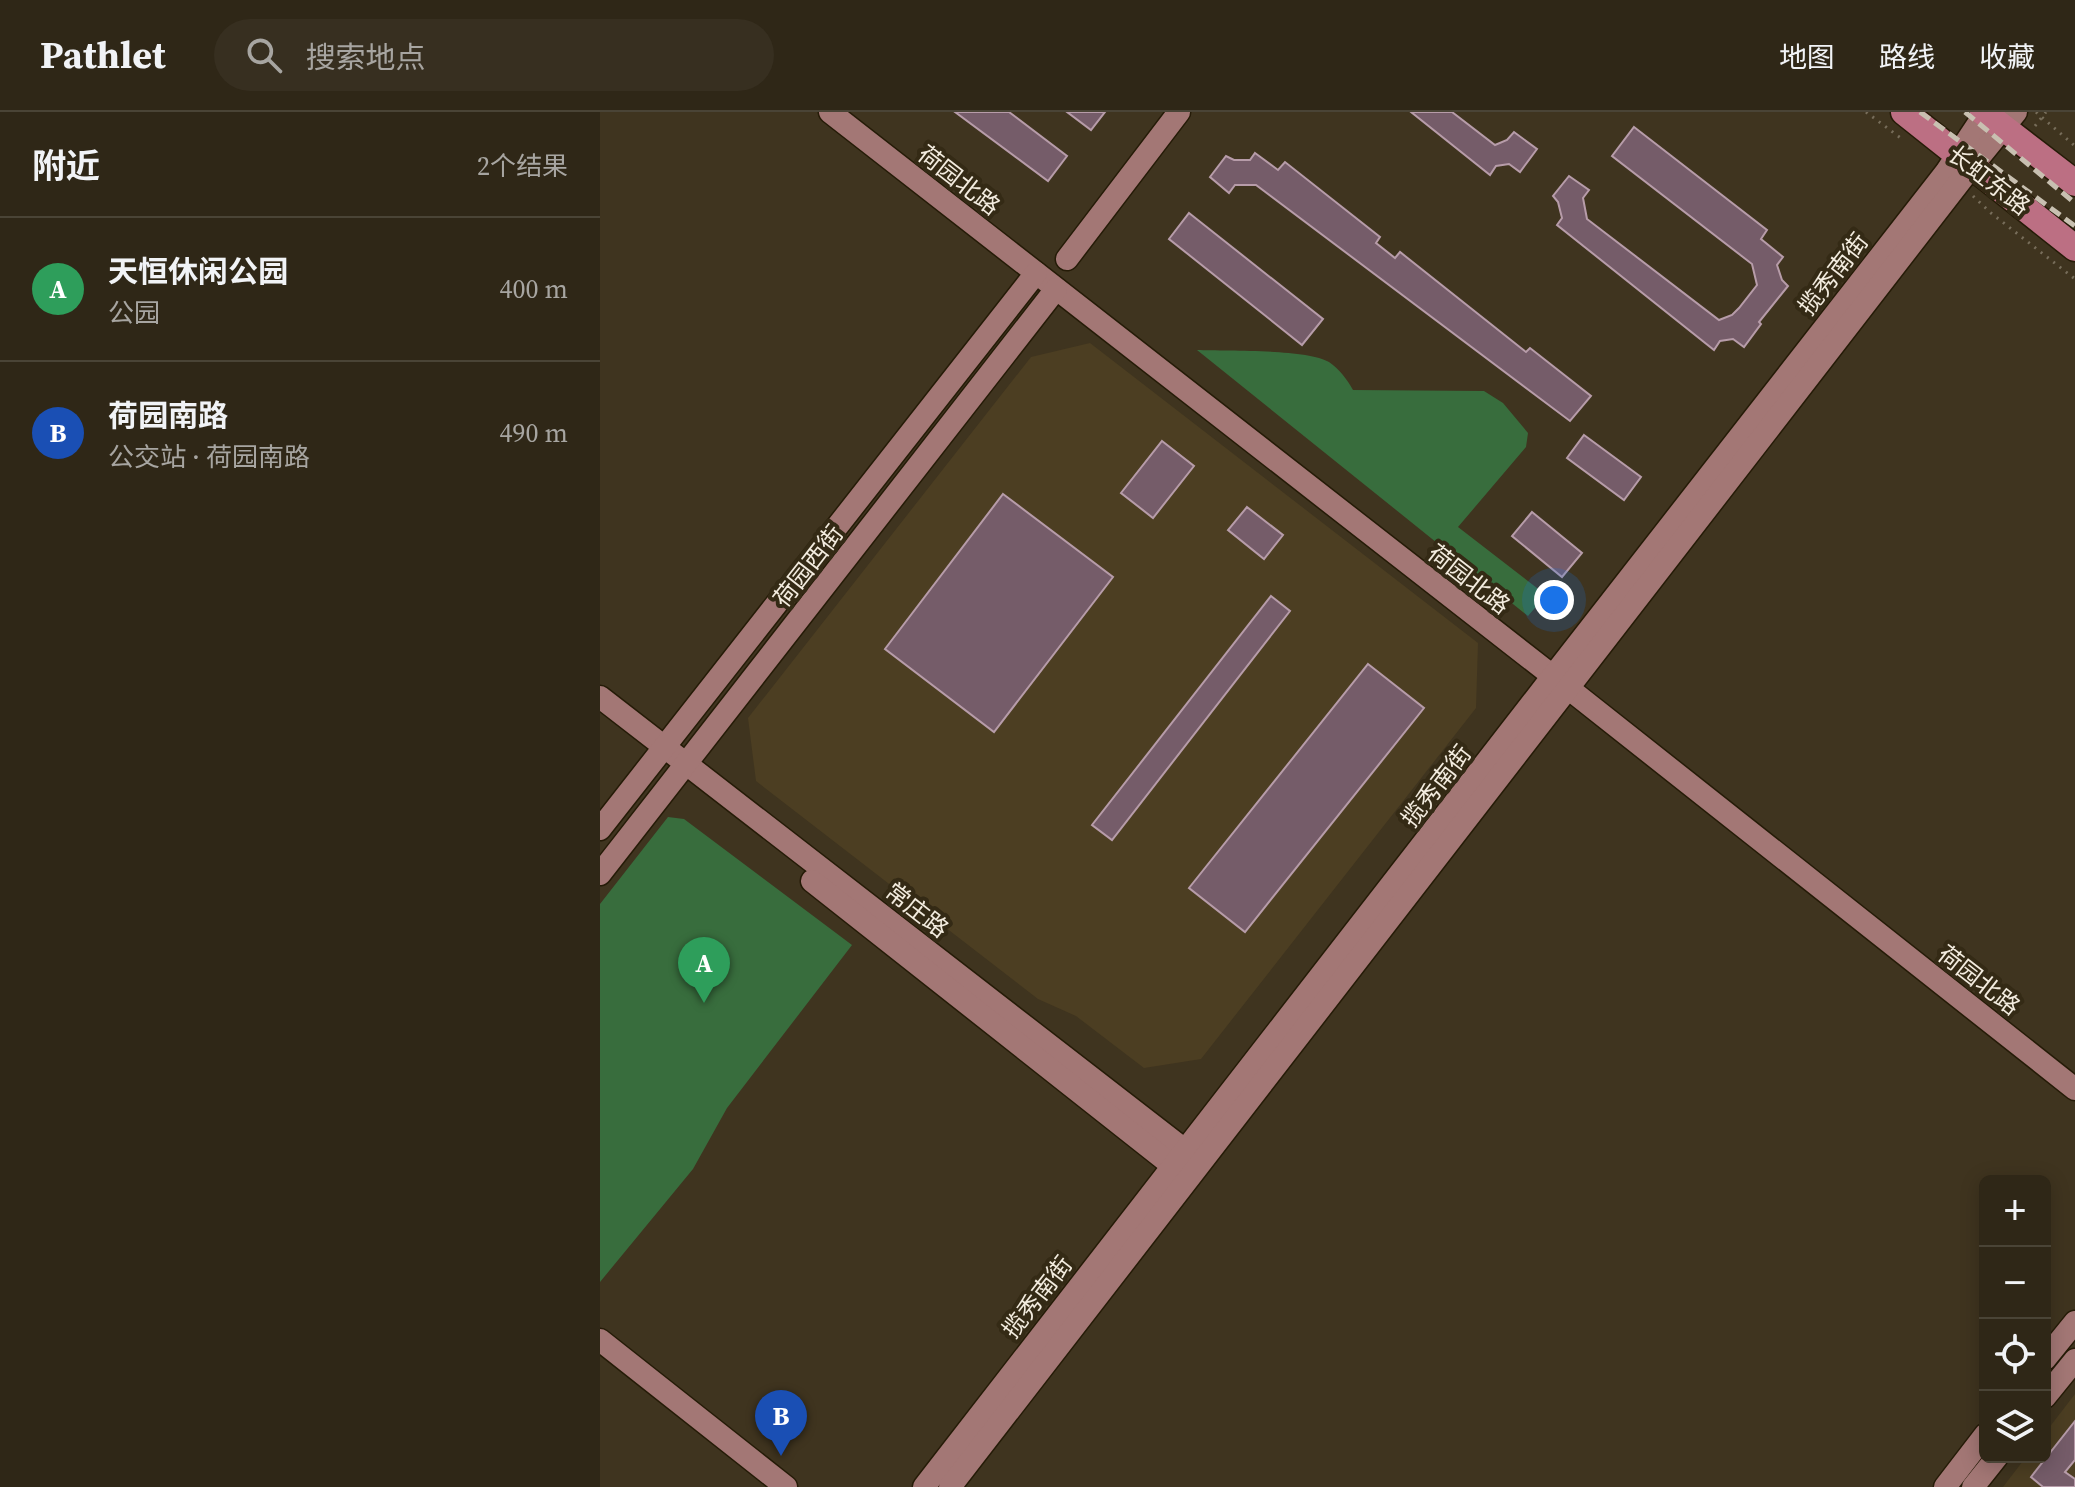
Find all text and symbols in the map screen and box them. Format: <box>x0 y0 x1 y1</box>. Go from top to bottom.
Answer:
search box <box>214 19 774 91</box>
text: Pathlet <box>40 29 166 81</box>
icon: search <box>242 33 286 77</box>
text: 搜索地点 <box>306 37 426 78</box>
text: 地图 <box>1779 38 1835 76</box>
text: 路线 <box>1879 38 1935 76</box>
text: 收藏 <box>1979 38 2035 76</box>
street label: 荷园北路 <box>911 137 1007 223</box>
street label: 长虹东路 <box>1941 137 2037 223</box>
text: 附近 <box>32 143 100 189</box>
text: 2个结果 <box>477 148 568 184</box>
street label: 揽秀南街 <box>1790 226 1876 322</box>
text: 天恒休闲公园 <box>108 251 288 292</box>
text: A <box>49 271 67 307</box>
text: 400 m <box>500 271 568 307</box>
text: 公园 <box>108 295 160 331</box>
text: 荷园南路 <box>108 395 228 436</box>
text: B <box>50 415 66 451</box>
text: 490 m <box>500 415 568 451</box>
text: 公交站 · 荷园南路 <box>108 439 310 475</box>
street label: 荷园西街 <box>765 518 851 614</box>
street label: 荷园北路 <box>1421 536 1517 622</box>
your location <box>1534 580 1574 620</box>
street label: 揽秀南街 <box>1393 738 1479 834</box>
street label: 常庄路 <box>878 875 956 945</box>
pin: A <box>678 937 730 1003</box>
street label: 荷园北路 <box>1931 937 2027 1023</box>
map controls <box>1979 1175 2051 1463</box>
button: + <box>1979 1175 2051 1247</box>
button: − <box>1979 1247 2051 1319</box>
street label: 揽秀南街 <box>994 1249 1080 1345</box>
button: locate <box>1979 1319 2051 1391</box>
pin: B <box>755 1390 807 1456</box>
button: layers <box>1979 1391 2051 1463</box>

